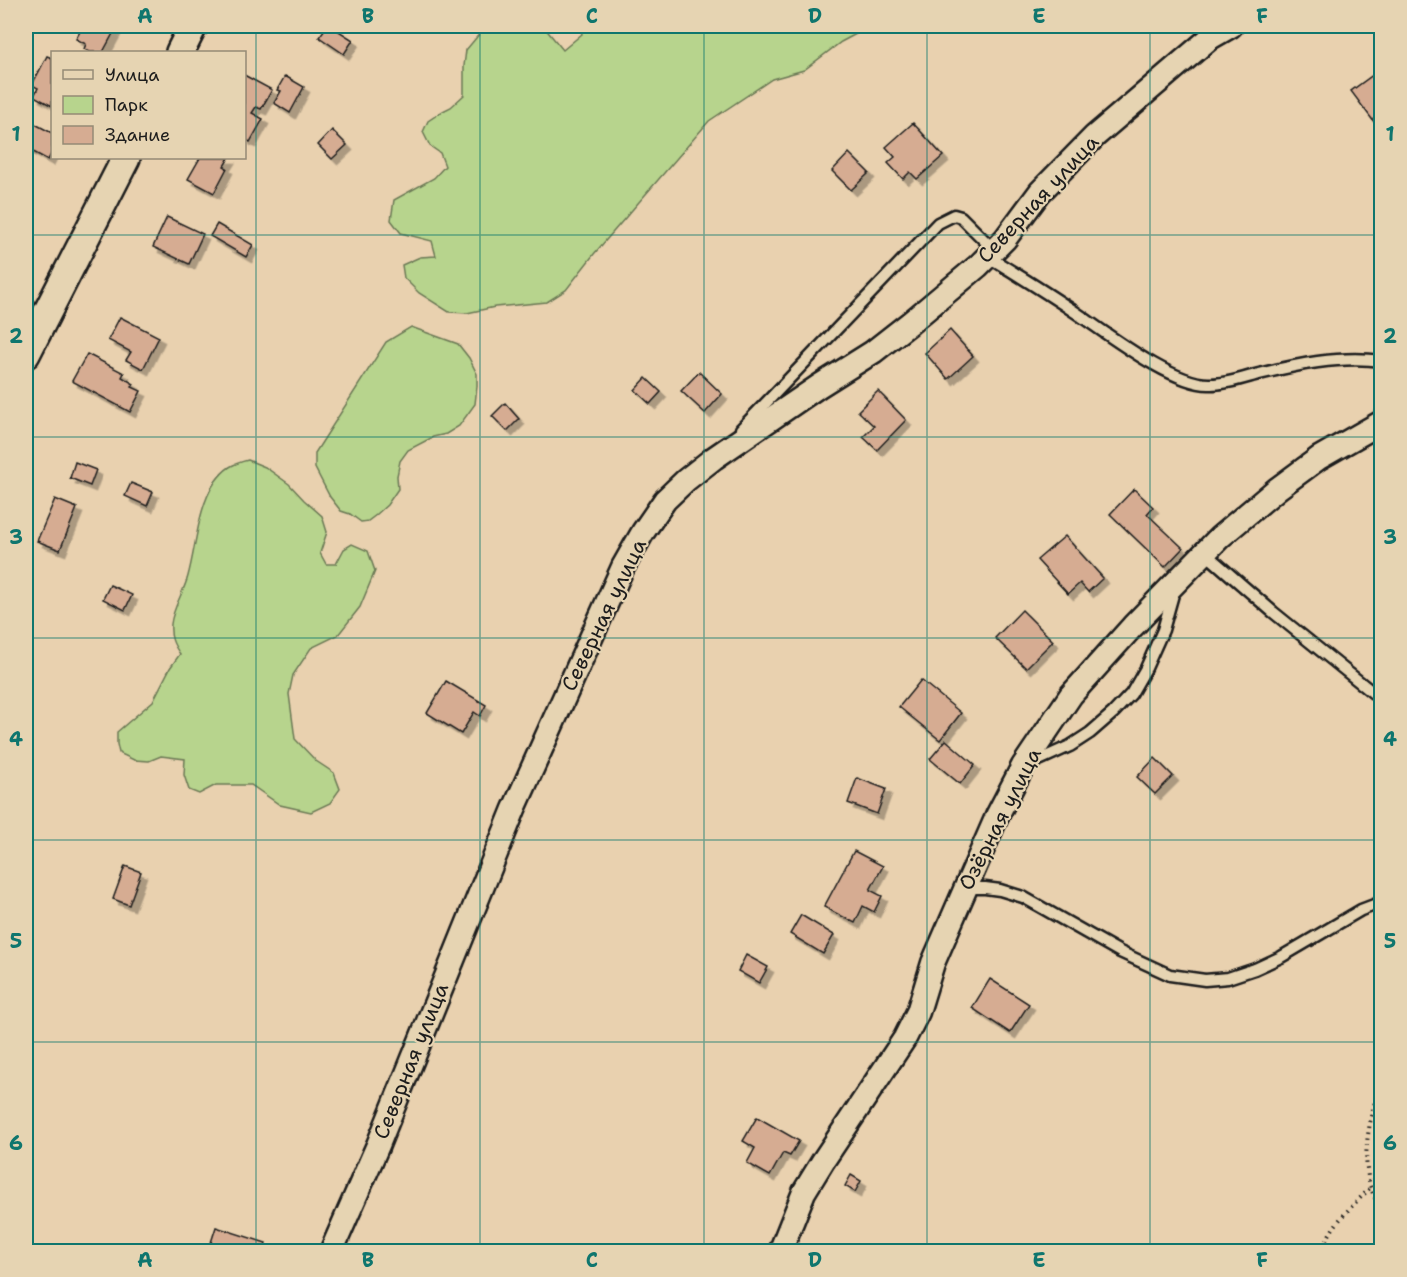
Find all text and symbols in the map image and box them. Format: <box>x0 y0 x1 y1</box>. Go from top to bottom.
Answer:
text: A <box>137 3 153 29</box>
text: B <box>362 3 374 29</box>
text: C <box>586 3 598 29</box>
text: D <box>808 3 822 29</box>
text: E <box>1032 3 1046 29</box>
text: F <box>1256 3 1268 29</box>
legend <box>51 51 246 159</box>
text: Улица <box>105 63 159 87</box>
text: Парк <box>105 93 148 117</box>
text: 1 <box>11 121 21 147</box>
text: 1 <box>1385 121 1395 147</box>
text: Здание <box>105 123 170 147</box>
street label: Северная улица <box>971 129 1105 269</box>
text: 2 <box>9 323 23 349</box>
text: 2 <box>1383 323 1397 349</box>
text: 3 <box>9 524 23 550</box>
text: 3 <box>1383 524 1397 550</box>
street label: Северная улица <box>555 534 653 696</box>
text: 4 <box>9 726 23 752</box>
text: 4 <box>1383 726 1397 752</box>
street label: Озёрная улица <box>952 743 1048 895</box>
text: 5 <box>10 928 22 954</box>
text: 5 <box>1384 928 1396 954</box>
street label: Северная улица <box>367 979 455 1143</box>
text: 6 <box>9 1130 23 1156</box>
text: 6 <box>1383 1130 1397 1156</box>
text: A <box>137 1247 153 1273</box>
text: B <box>362 1247 374 1273</box>
text: C <box>586 1247 598 1273</box>
text: D <box>808 1247 822 1273</box>
text: E <box>1032 1247 1046 1273</box>
text: F <box>1256 1247 1268 1273</box>

